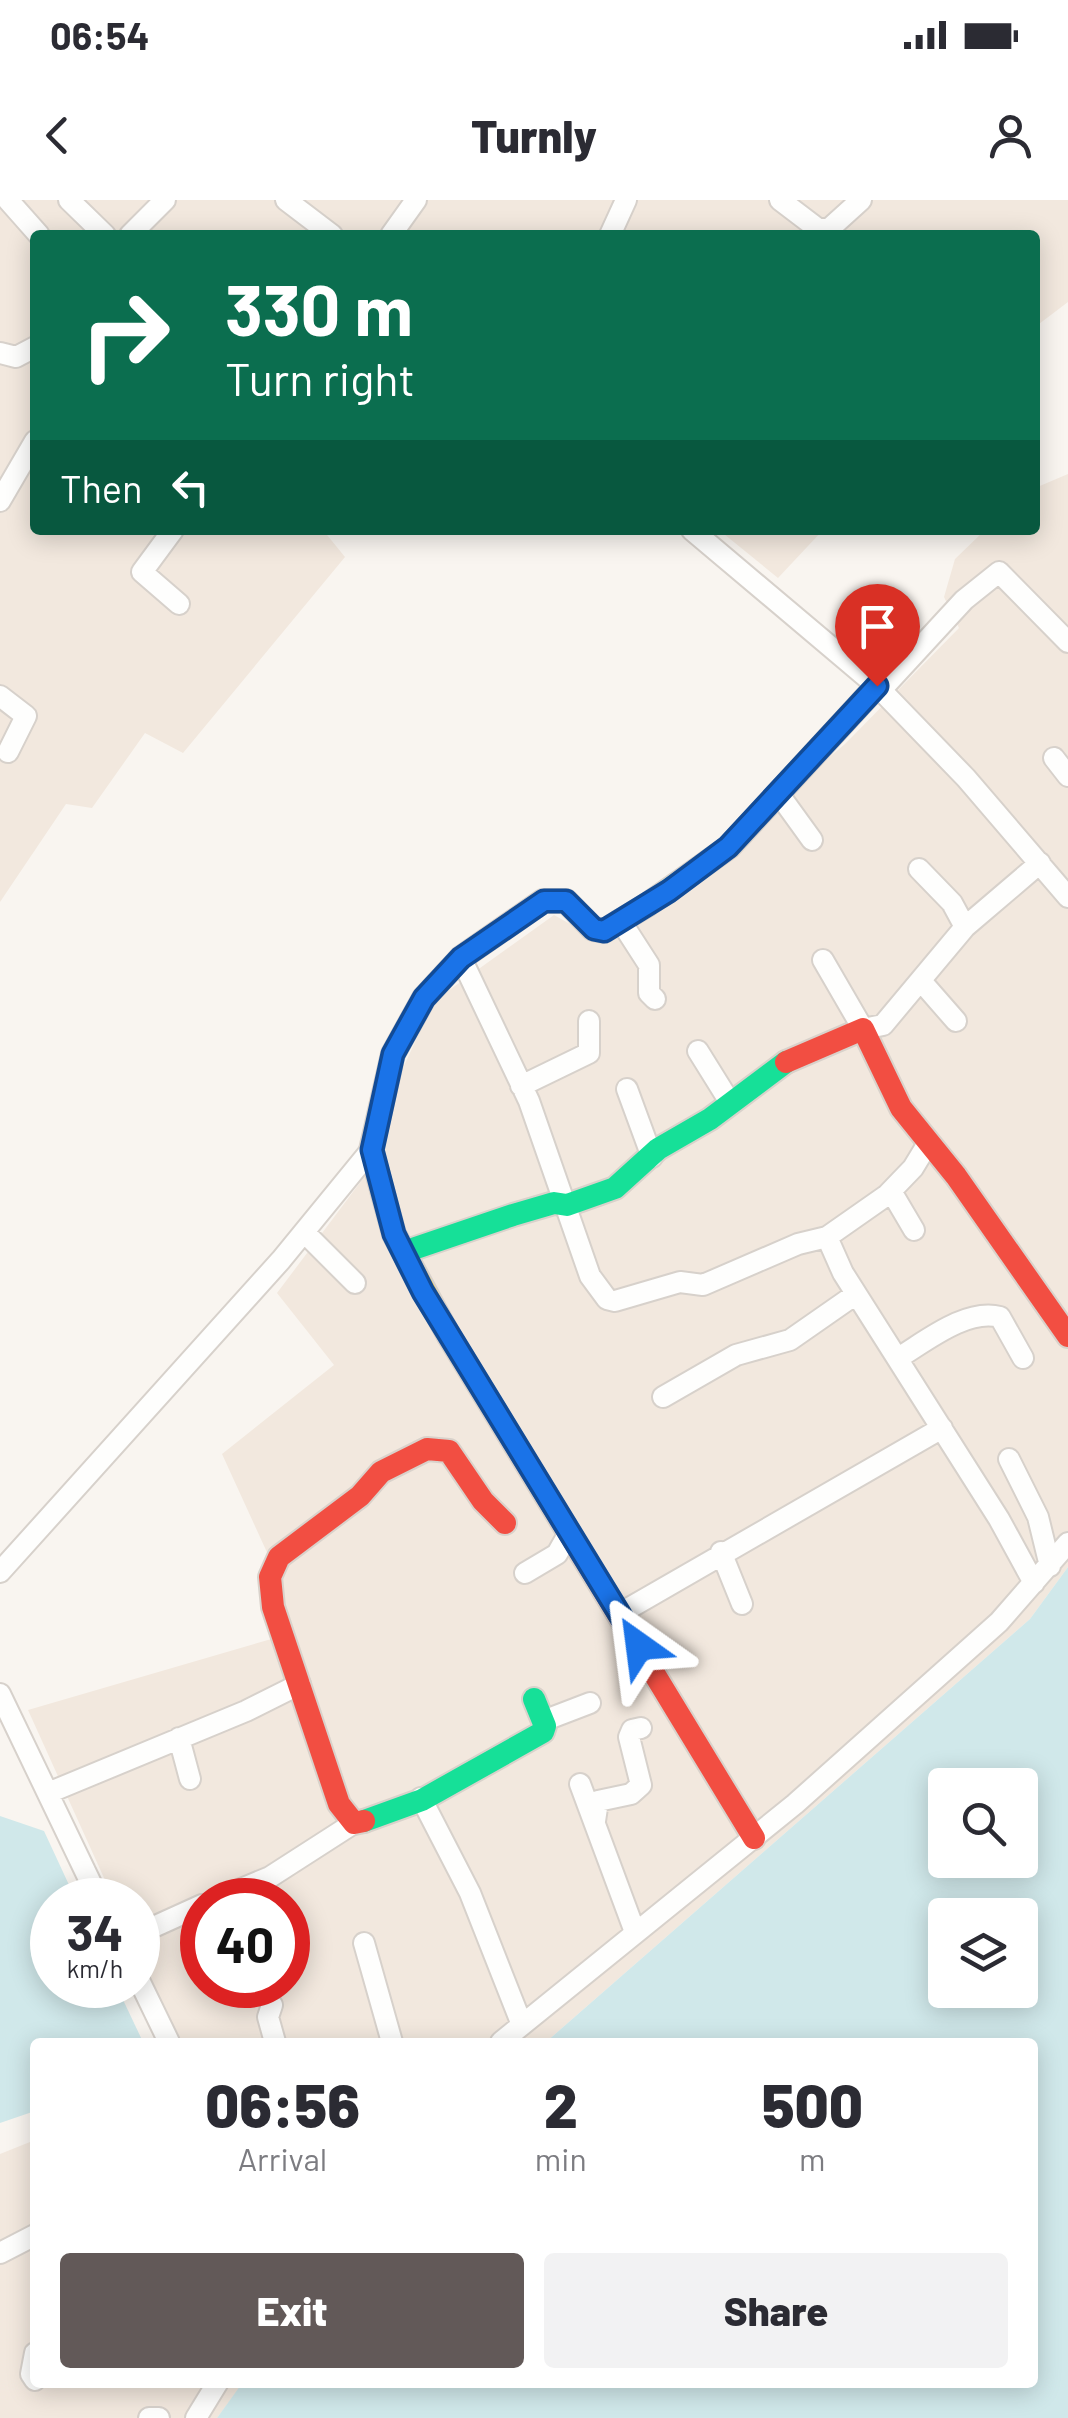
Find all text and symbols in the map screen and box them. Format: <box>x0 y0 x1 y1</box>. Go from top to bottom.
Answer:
text: 06:54 <box>50 12 149 58</box>
icon: back <box>30 108 85 163</box>
text: Turnly <box>471 108 597 162</box>
icon: person <box>983 108 1038 163</box>
text: 330 m <box>225 266 413 350</box>
icon: right <box>60 270 190 400</box>
text: Turn right <box>225 351 415 405</box>
icon: left <box>163 460 218 515</box>
text: Then <box>60 465 143 511</box>
pin <box>835 584 920 687</box>
icon: arrive <box>850 599 905 654</box>
position arrow <box>587 1594 691 1698</box>
map controls <box>928 1768 1038 2008</box>
button: search <box>928 1768 1038 1878</box>
speed limit sign: 40 <box>180 1878 310 2008</box>
button: layers <box>928 1898 1038 2008</box>
text: 34 <box>66 1901 124 1961</box>
text: km/h <box>67 1953 123 1983</box>
text: 06:56 <box>205 2068 360 2140</box>
text: 2 <box>544 2068 578 2140</box>
text: 500 <box>762 2068 863 2140</box>
text: Arrival <box>238 2139 327 2177</box>
text: min <box>535 2139 587 2177</box>
text: m <box>799 2139 826 2177</box>
button: Exit <box>60 2253 524 2368</box>
button: Share <box>544 2253 1008 2368</box>

